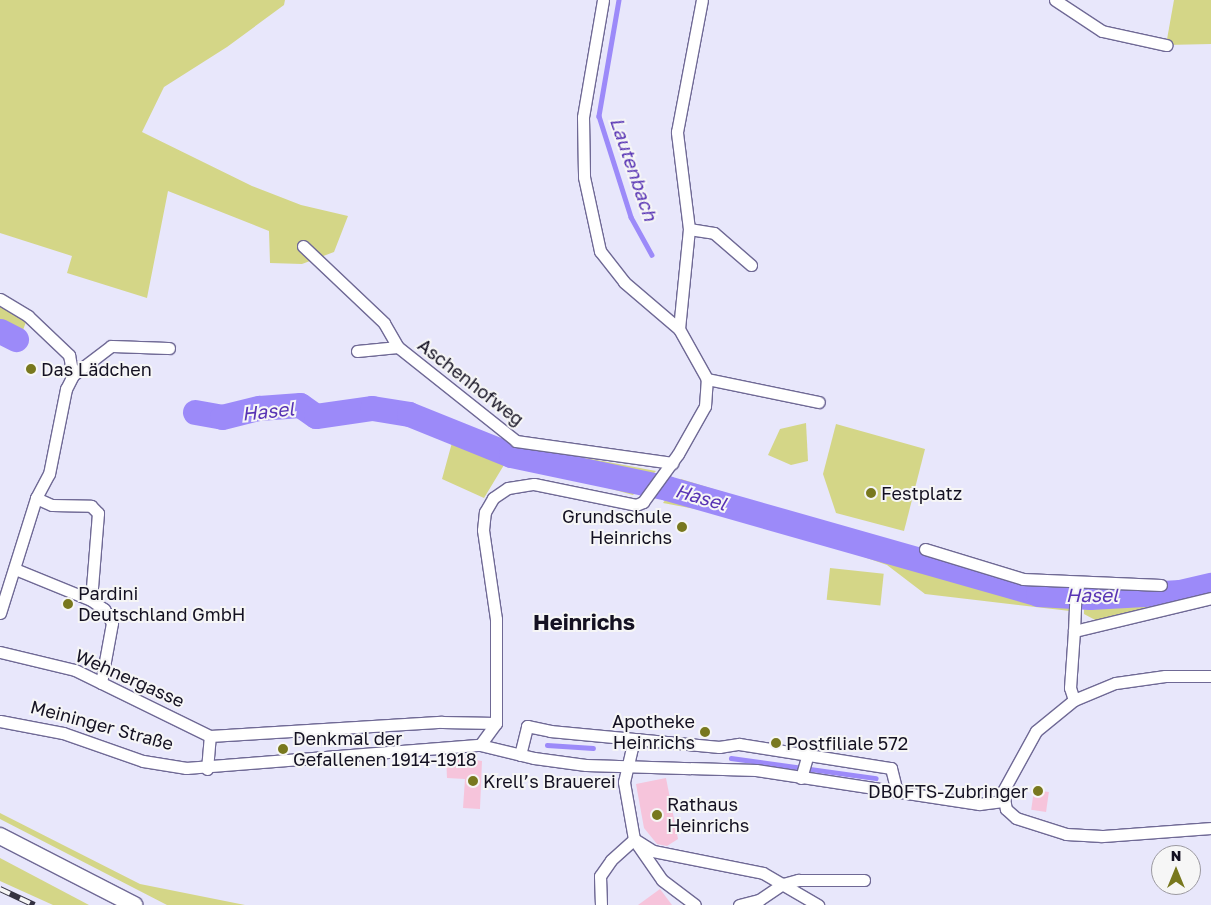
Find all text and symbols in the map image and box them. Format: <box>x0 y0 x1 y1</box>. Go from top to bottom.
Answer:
water label: Lautenbach <box>606 114 662 224</box>
street label: Aschenhofweg <box>414 334 528 430</box>
place label: Das Lädchen <box>41 358 152 380</box>
marker: Das Lädchen <box>25 363 37 375</box>
water label: Hasel <box>241 397 295 425</box>
water label: Hasel <box>673 479 729 515</box>
place label: Festplatz <box>881 482 962 504</box>
marker: Festplatz <box>865 487 877 499</box>
place label: Grundschule Heinrichs <box>562 506 672 548</box>
marker: Grundschule Heinrichs <box>676 521 688 533</box>
place label: Pardini Deutschland GmbH <box>78 583 245 626</box>
water label: Hasel <box>1066 584 1118 606</box>
marker: Pardini Deutschland GmbH <box>62 598 74 610</box>
district label: Heinrichs <box>533 609 635 635</box>
street label: Wehnergasse <box>72 644 188 712</box>
street label: Meininger Straße <box>28 696 176 754</box>
place label: Apotheke Heinrichs <box>612 711 695 754</box>
marker: Apotheke Heinrichs <box>699 726 711 738</box>
place label: Denkmal der Gefallenen 1914-1918 <box>293 728 477 771</box>
place label: Postfiliale 572 <box>786 732 908 754</box>
marker: Postfiliale 572 <box>770 737 782 749</box>
marker: Denkmal der Gefallenen 1914-1918 <box>277 743 289 755</box>
place label: Krell’s Brauerei <box>483 770 616 792</box>
marker: Krell’s Brauerei <box>467 775 479 787</box>
place label: DB0FTS-Zubringer <box>868 780 1028 802</box>
marker: DB0FTS-Zubringer <box>1032 785 1044 797</box>
place label: Rathaus Heinrichs <box>667 794 749 836</box>
marker: Rathaus Heinrichs <box>651 809 663 821</box>
north arrow <box>1151 845 1201 895</box>
text: N <box>1171 847 1181 864</box>

